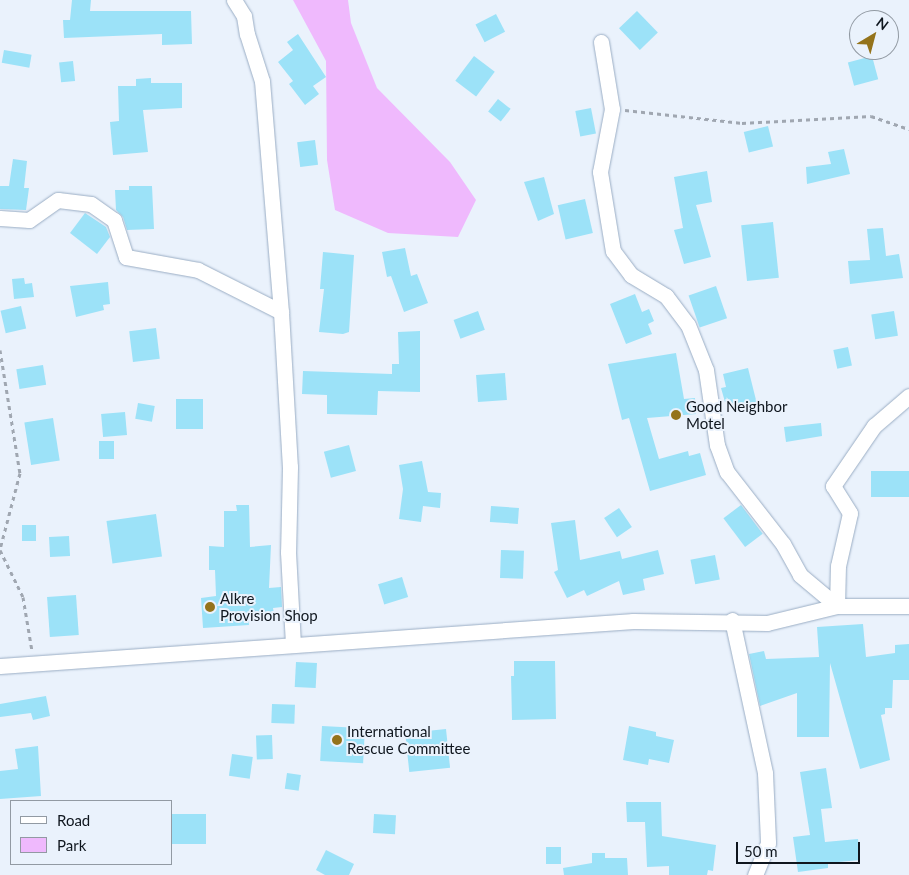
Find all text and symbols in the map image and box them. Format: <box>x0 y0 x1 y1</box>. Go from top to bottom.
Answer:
north arrow <box>849 10 899 60</box>
text: N <box>873 13 892 33</box>
place label: Good Neighbor Motel <box>686 397 787 432</box>
marker: Good Neighbor Motel <box>670 409 682 421</box>
place label: Alkre Provision Shop <box>220 589 318 624</box>
marker: Alkre Provision Shop <box>204 601 216 613</box>
place label: International Rescue Committee <box>347 722 470 757</box>
marker: International Rescue Committee <box>331 734 343 746</box>
legend <box>10 800 172 865</box>
text: Road <box>57 811 90 829</box>
scale bar <box>739 832 863 864</box>
text: Park <box>57 836 86 854</box>
text: 50 m <box>744 842 778 860</box>

